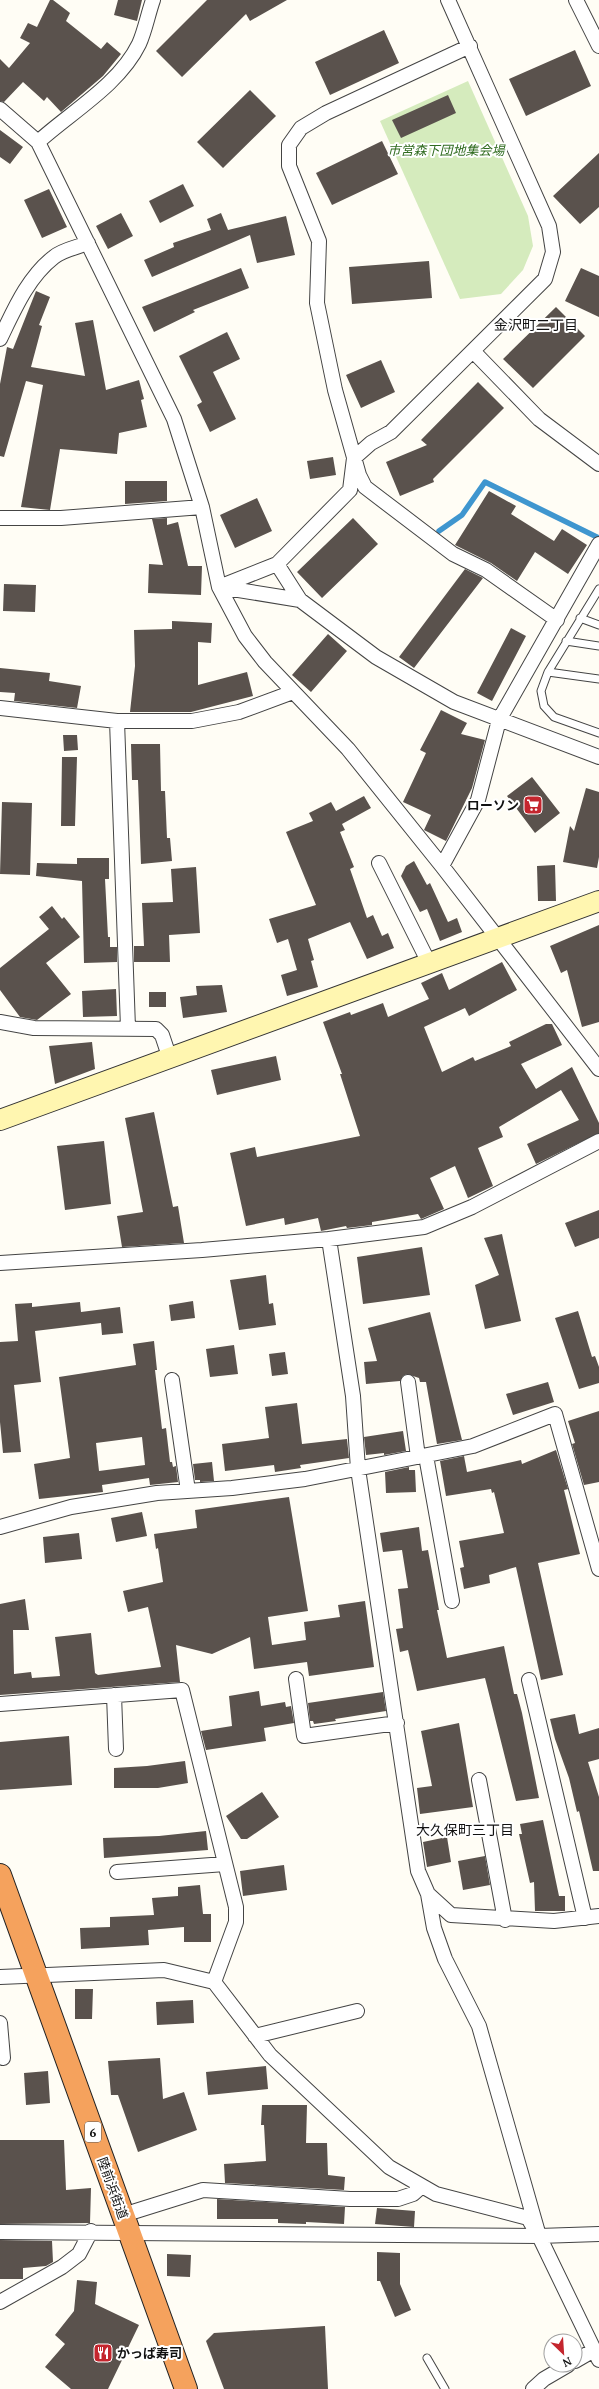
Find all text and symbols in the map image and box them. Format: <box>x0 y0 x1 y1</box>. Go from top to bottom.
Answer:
park label: 市営森下団地集会場 <box>387 141 506 159</box>
district label: 金沢町二丁目 <box>494 315 578 334</box>
supermarket icon: ローソン <box>522 794 544 816</box>
place label: ローソン <box>467 796 519 814</box>
district label: 大久保町三丁目 <box>416 1820 514 1839</box>
road number: 6 <box>85 2122 101 2142</box>
street label: 陸前浜街道 <box>93 2154 133 2222</box>
north arrow <box>543 2333 583 2373</box>
restaurant icon: かっぱ寿司 <box>92 2342 114 2364</box>
place label: かっぱ寿司 <box>117 2344 182 2362</box>
text: N <box>560 2354 574 2370</box>

